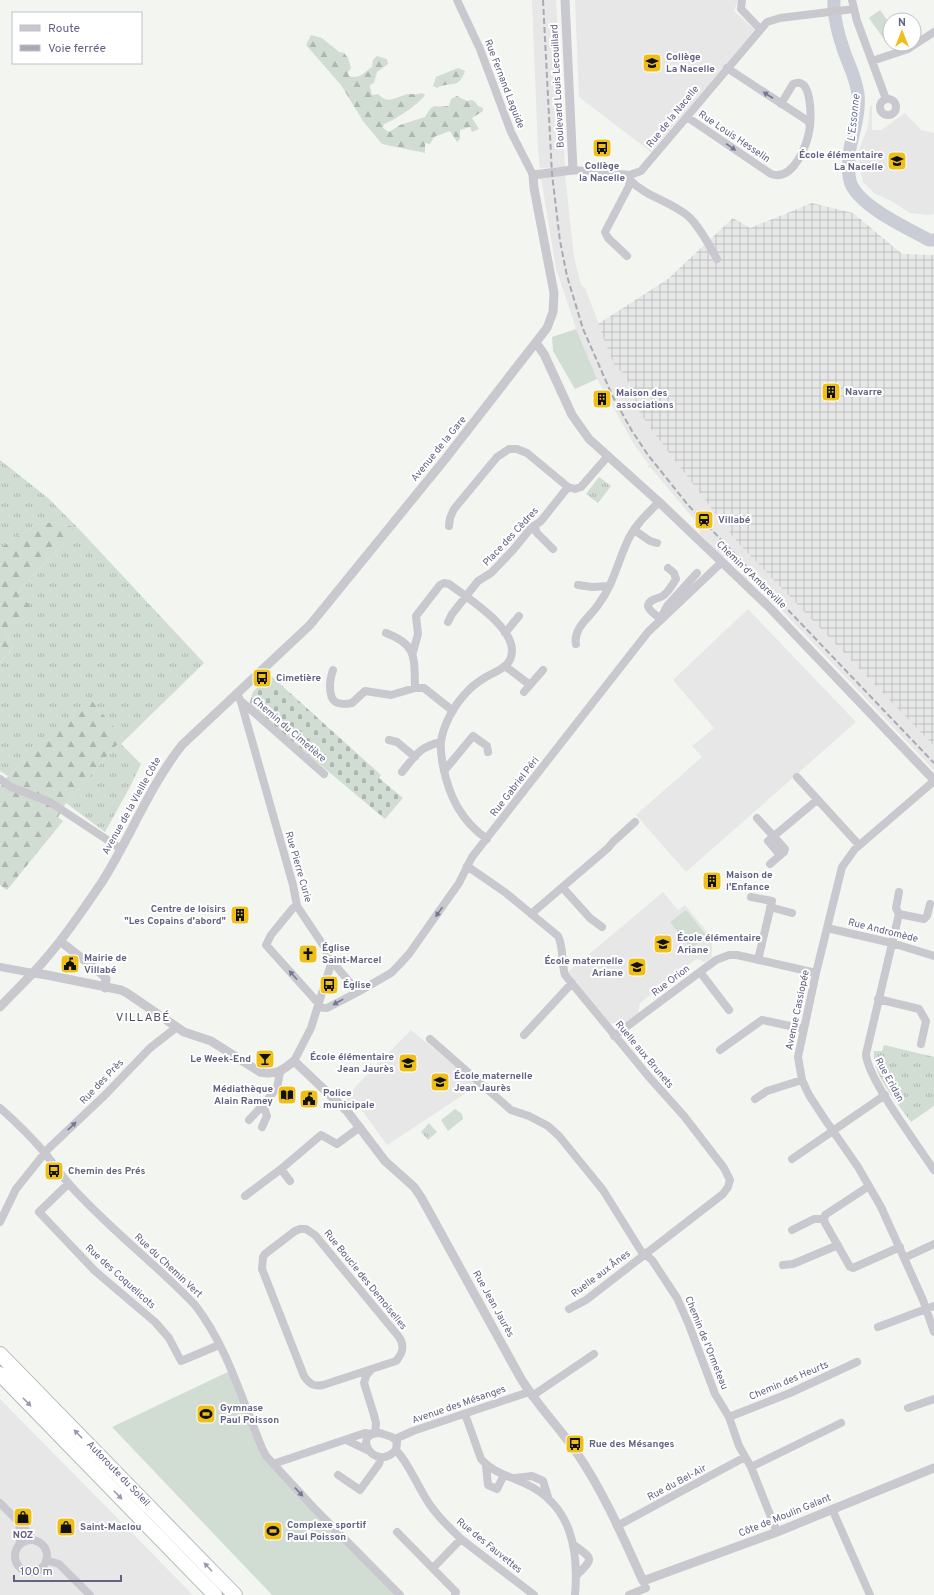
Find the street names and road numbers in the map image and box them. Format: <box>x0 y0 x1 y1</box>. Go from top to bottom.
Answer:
street label: Boulevard Louis Lecouillard <box>548 24 568 148</box>
street label: Rue Fernand Laguide <box>481 38 527 130</box>
street label: Rue de la Nacelle <box>644 83 702 151</box>
street label: Rue Louis Hesselin <box>696 108 772 166</box>
street label: Avenue de la Gare <box>409 414 469 484</box>
street label: Place des Cèdres <box>480 505 542 569</box>
street label: Chemin d'Ambreville <box>713 538 789 612</box>
street label: Chemin du Cimetière <box>249 694 329 766</box>
street label: Rue Gabriel Péri <box>488 754 542 820</box>
street label: Avenue de la Vieille Côte <box>100 755 164 857</box>
street label: Rue Pierre Curie <box>282 830 314 904</box>
street label: Rue Andromède <box>847 916 919 946</box>
street label: Rue Orion <box>649 962 693 1000</box>
street label: Avenue Cassiopée <box>783 969 813 1051</box>
street label: Ruelle aux Brunets <box>612 1018 676 1092</box>
street label: Rue des Près <box>77 1056 127 1107</box>
street label: Rue Eridan <box>871 1056 907 1104</box>
street label: Rue Boucle des Demoiselles <box>321 1227 410 1333</box>
street label: Rue du Chemin Vert <box>131 1231 205 1301</box>
street label: Rue des Coquelicots <box>82 1242 158 1312</box>
street label: Ruelle aux Ânes <box>569 1247 634 1301</box>
street label: Rue Jean Jaurès <box>469 1268 517 1340</box>
street label: Chemin de l'Ormeteau <box>681 1294 731 1392</box>
street label: Chemin des Heurts <box>747 1358 831 1404</box>
street label: Avenue des Mésanges <box>410 1383 508 1427</box>
street label: Autoroute du Soleil <box>83 1439 153 1509</box>
street label: Rue du Bel-Air <box>645 1462 709 1504</box>
street label: Côte de Moulin Galant <box>737 1491 833 1540</box>
street label: Rue des Fauvettes <box>453 1515 525 1577</box>

